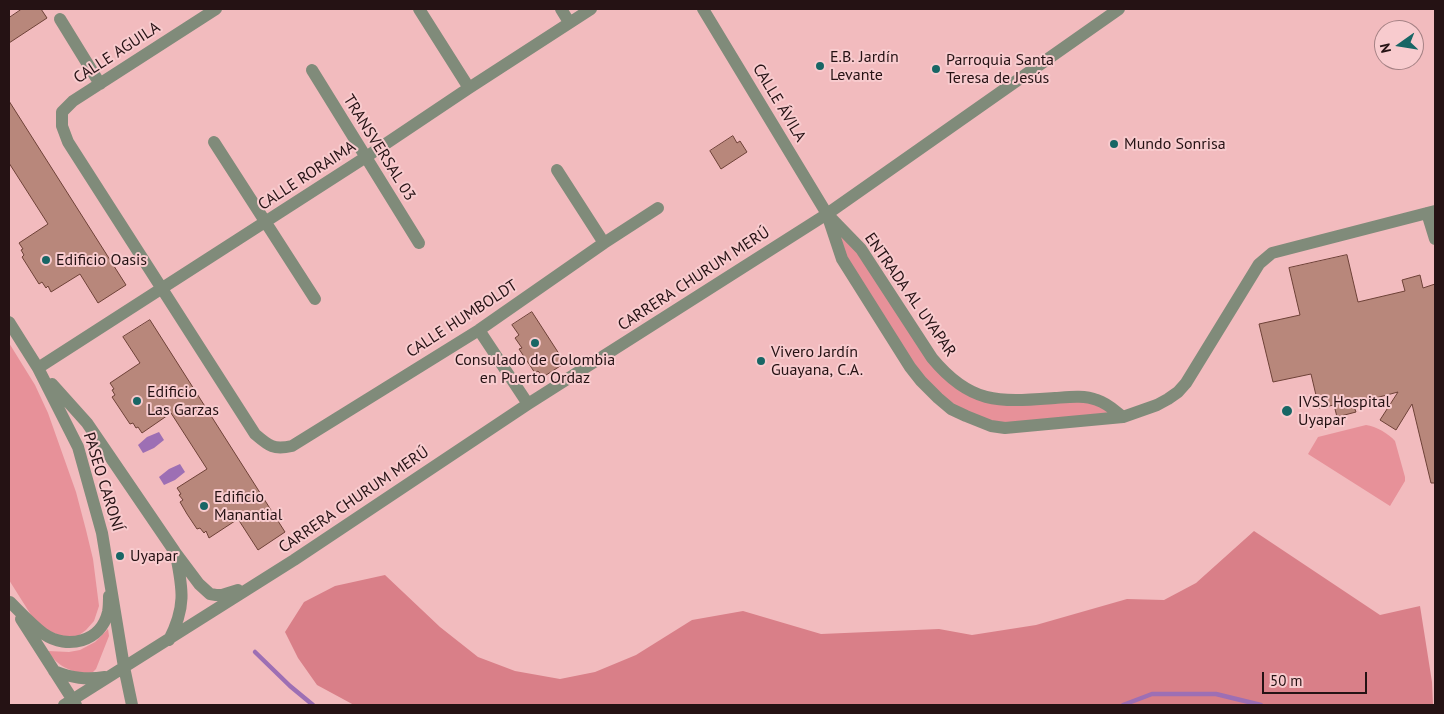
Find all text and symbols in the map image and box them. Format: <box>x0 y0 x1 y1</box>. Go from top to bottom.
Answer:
street label: CALLE AGUILA <box>70 18 164 88</box>
north arrow <box>1374 20 1424 70</box>
text: N <box>1376 42 1395 55</box>
place label: E.B. Jardín Levante <box>830 47 899 85</box>
place label: Parroquia Santa Teresa de Jesús <box>946 50 1054 88</box>
marker: E.B. Jardín Levante <box>814 60 826 72</box>
street label: CALLE ÁVILA <box>748 61 810 145</box>
marker: Parroquia Santa Teresa de Jesús <box>930 63 942 75</box>
street label: TRANSVERSAL 03 <box>339 91 419 205</box>
place label: Mundo Sonrisa <box>1124 134 1226 154</box>
street label: CALLE RORAIMA <box>255 137 359 215</box>
marker: Mundo Sonrisa <box>1108 138 1120 150</box>
street label: CARRERA CHURUM MERÚ <box>615 223 773 335</box>
street label: ENTRADA AL UYAPAR <box>860 229 960 361</box>
place label: Edificio Oasis <box>56 250 147 270</box>
marker: Edificio Oasis <box>40 254 52 266</box>
street label: CALLE HUMBOLDT <box>403 276 521 362</box>
marker: Consulado de Colombia en Puerto Ordaz <box>529 337 541 349</box>
place label: Vivero Jardín Guayana, C.A. <box>771 342 863 380</box>
place label: Consulado de Colombia en Puerto Ordaz <box>455 350 615 388</box>
marker: Vivero Jardín Guayana, C.A. <box>755 355 767 367</box>
place label: Edificio Las Garzas <box>147 382 219 420</box>
place label: IVSS Hospital Uyapar <box>1298 392 1390 430</box>
marker: Edificio Las Garzas <box>131 395 143 407</box>
marker: IVSS Hospital Uyapar <box>1280 404 1294 418</box>
street label: PASEO CARONÍ <box>79 430 127 534</box>
street label: CARRERA CHURUM MERÚ <box>275 443 433 557</box>
place label: Edificio Manantial <box>214 487 282 525</box>
marker: Edificio Manantial <box>198 500 210 512</box>
place label: Uyapar <box>130 546 178 566</box>
marker: Uyapar <box>114 550 126 562</box>
scale bar <box>1264 662 1369 694</box>
text: 50 m <box>1270 671 1303 690</box>

